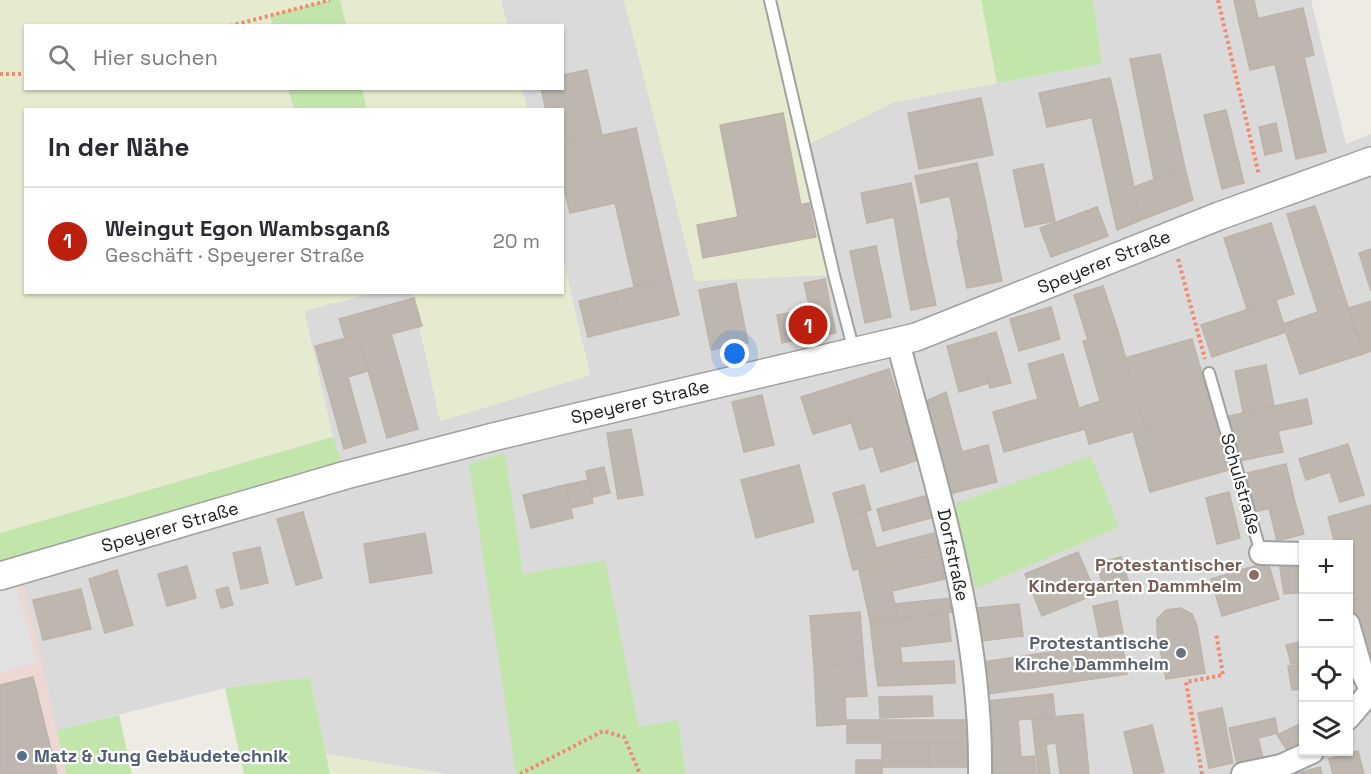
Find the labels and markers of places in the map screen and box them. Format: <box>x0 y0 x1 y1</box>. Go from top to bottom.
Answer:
pin: 1 <box>788 302 828 348</box>
place label: Protestantischer Kindergarten Dammheim <box>1028 553 1242 597</box>
marker: Protestantischer Kindergarten Dammheim <box>1247 568 1261 582</box>
place label: Protestantische Kirche Dammheim <box>1015 631 1169 675</box>
marker: Protestantische Kirche Dammheim <box>1174 646 1188 660</box>
place label: Matz & Jung Gebäudetechnik <box>34 744 288 767</box>
marker: Matz & Jung Gebäudetechnik <box>15 749 29 763</box>

